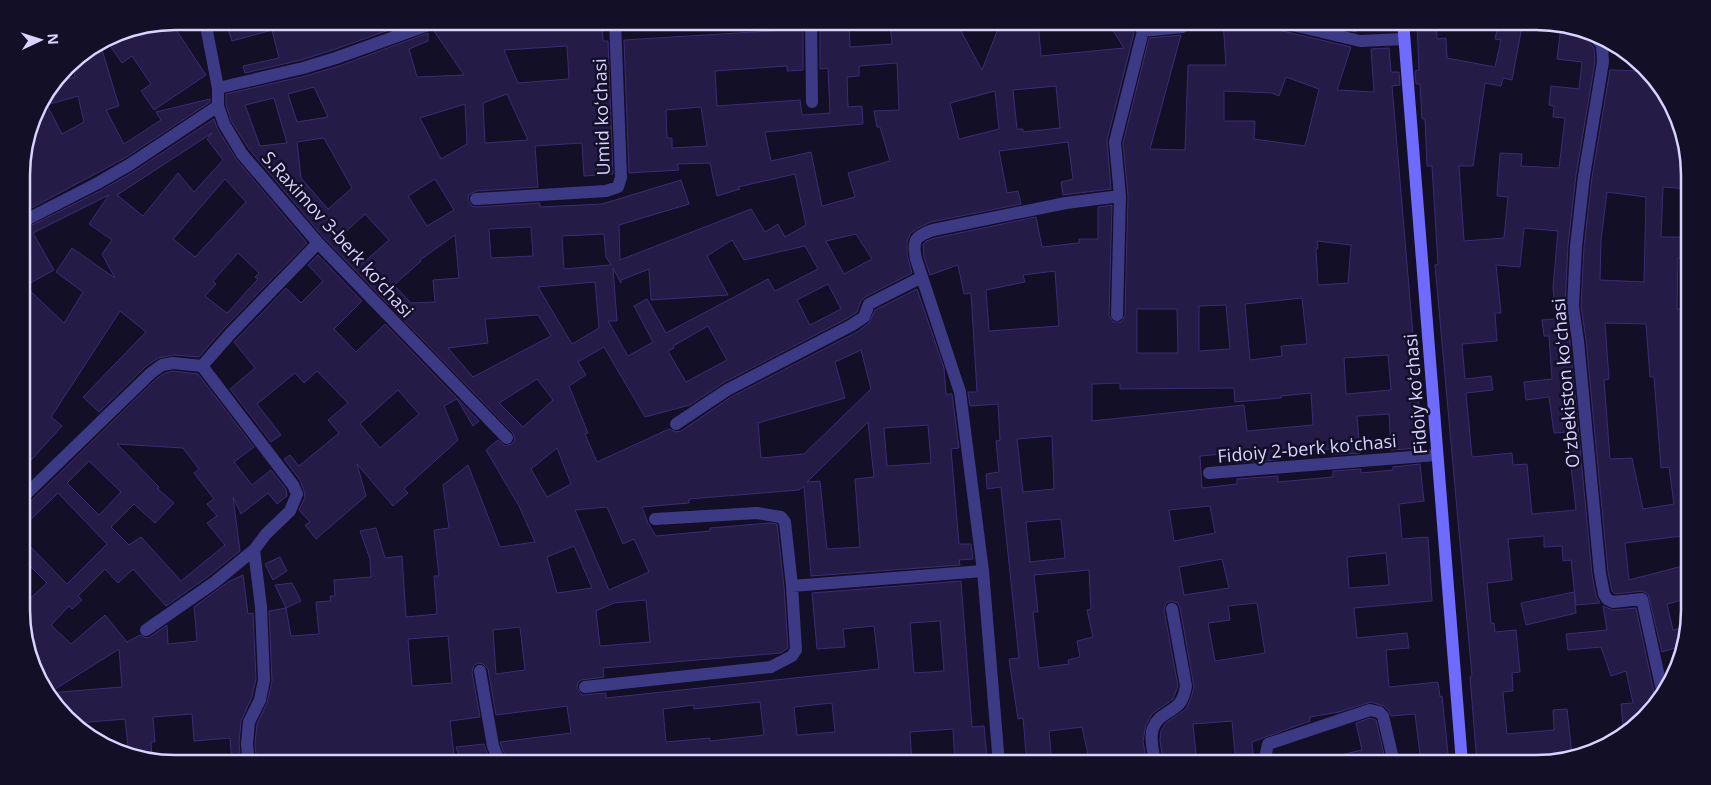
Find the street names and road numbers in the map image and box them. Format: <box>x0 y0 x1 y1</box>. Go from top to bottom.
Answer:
street label: Umid koʻchasi <box>587 58 615 176</box>
street label: S.Raximov 3-berk koʼchasi <box>257 146 419 322</box>
street label: Oʻzbekiston koʻchasi <box>1546 297 1584 469</box>
street label: Fidoiy koʻchasi <box>1398 333 1432 455</box>
street label: Fidoiy 2-berk koʻchasi <box>1216 428 1398 468</box>

